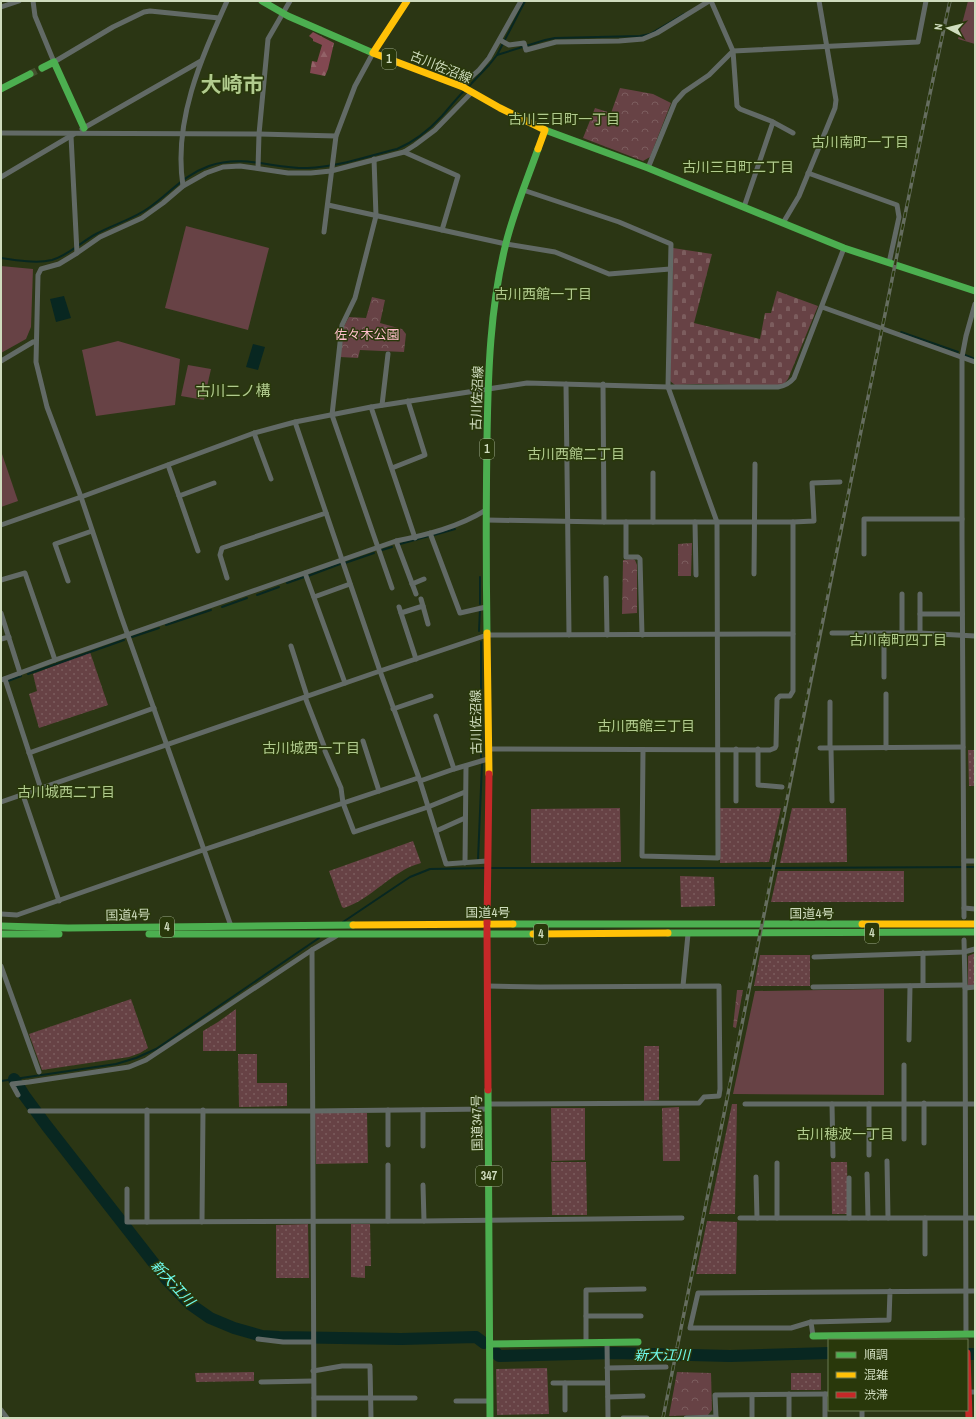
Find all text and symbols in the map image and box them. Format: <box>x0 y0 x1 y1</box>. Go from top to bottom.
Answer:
north arrow <box>928 8 968 48</box>
text: N <box>931 23 945 31</box>
street label: 古川佐沼線 <box>408 47 474 87</box>
road number: 1 <box>382 49 396 69</box>
district label: 大崎市 <box>201 70 264 99</box>
district label: 古川三日町一丁目 <box>508 110 620 128</box>
district label: 古川南町一丁目 <box>811 133 909 151</box>
district label: 古川三日町二丁目 <box>682 158 794 176</box>
district label: 古川西館一丁目 <box>494 285 592 303</box>
park label: 佐々木公園 <box>334 326 400 343</box>
street label: 古川佐沼線 <box>467 365 487 431</box>
district label: 古川二ノ構 <box>195 380 271 401</box>
road number: 1 <box>480 439 494 459</box>
district label: 古川西館二丁目 <box>527 445 625 463</box>
district label: 古川南町四丁目 <box>849 631 947 649</box>
street label: 古川佐沼線 <box>467 689 485 755</box>
district label: 古川西館三丁目 <box>597 717 695 735</box>
district label: 古川城西一丁目 <box>262 739 360 757</box>
district label: 古川城西二丁目 <box>17 783 115 801</box>
street label: 国道4号 <box>466 904 510 921</box>
street label: 国道4号 <box>790 905 834 922</box>
street label: 国道4号 <box>105 906 151 924</box>
road number: 4 <box>160 917 174 937</box>
road number: 4 <box>865 923 879 943</box>
road number: 4 <box>534 924 548 944</box>
street label: 国道347号 <box>468 1094 486 1152</box>
district label: 古川穂波一丁目 <box>796 1125 894 1143</box>
road number: 347 <box>476 1166 502 1186</box>
water label: 新大江川 <box>147 1256 200 1311</box>
legend <box>828 1339 968 1411</box>
water label: 新大江川 <box>634 1346 692 1364</box>
text: 順調 <box>864 1347 888 1363</box>
text: 混雑 <box>864 1367 888 1383</box>
text: 渋滞 <box>864 1387 888 1403</box>

